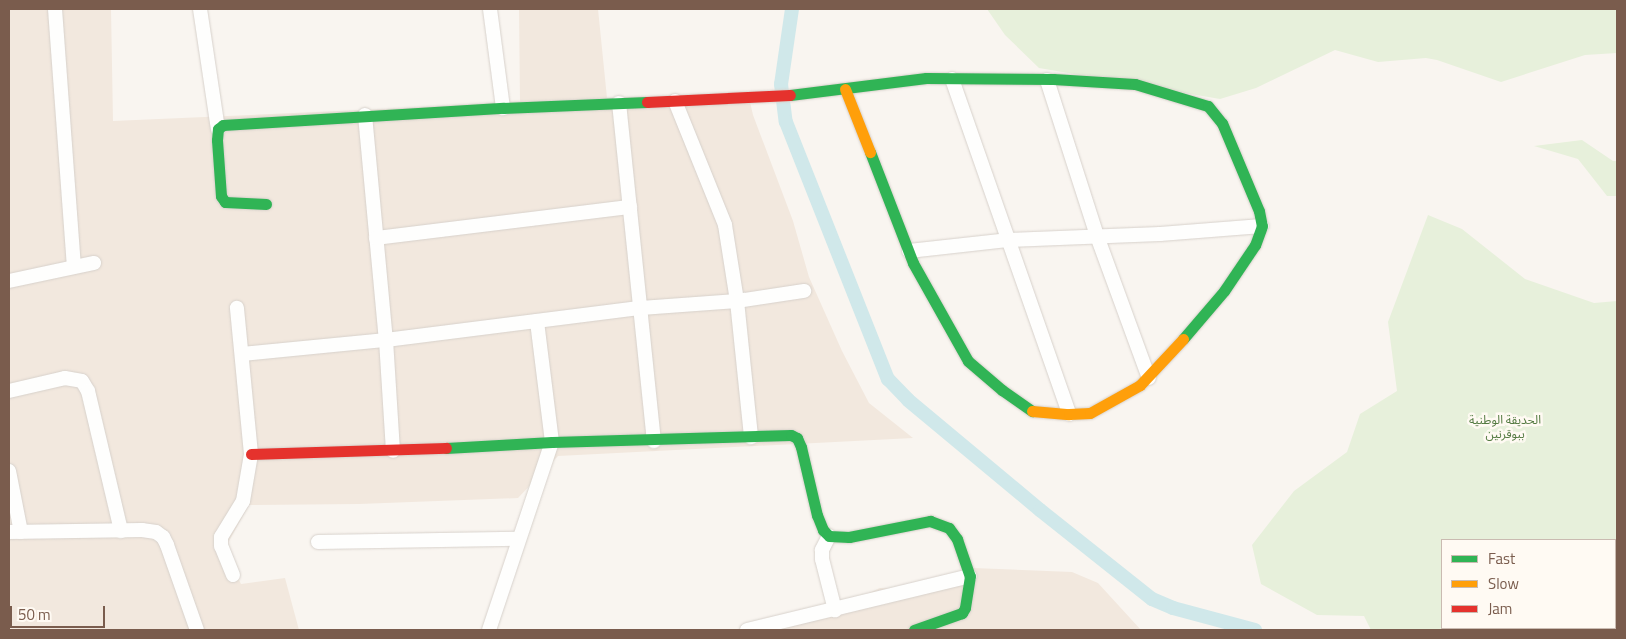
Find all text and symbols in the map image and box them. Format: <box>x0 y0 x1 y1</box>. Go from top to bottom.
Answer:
park label: الحديقة الوطنية ببوقرنين <box>1469 413 1541 441</box>
legend <box>1441 539 1616 629</box>
text: Fast <box>1488 547 1515 570</box>
text: Slow <box>1488 572 1519 595</box>
scale bar <box>12 596 108 628</box>
text: Jam <box>1488 597 1512 620</box>
text: 50 m <box>18 603 51 626</box>

